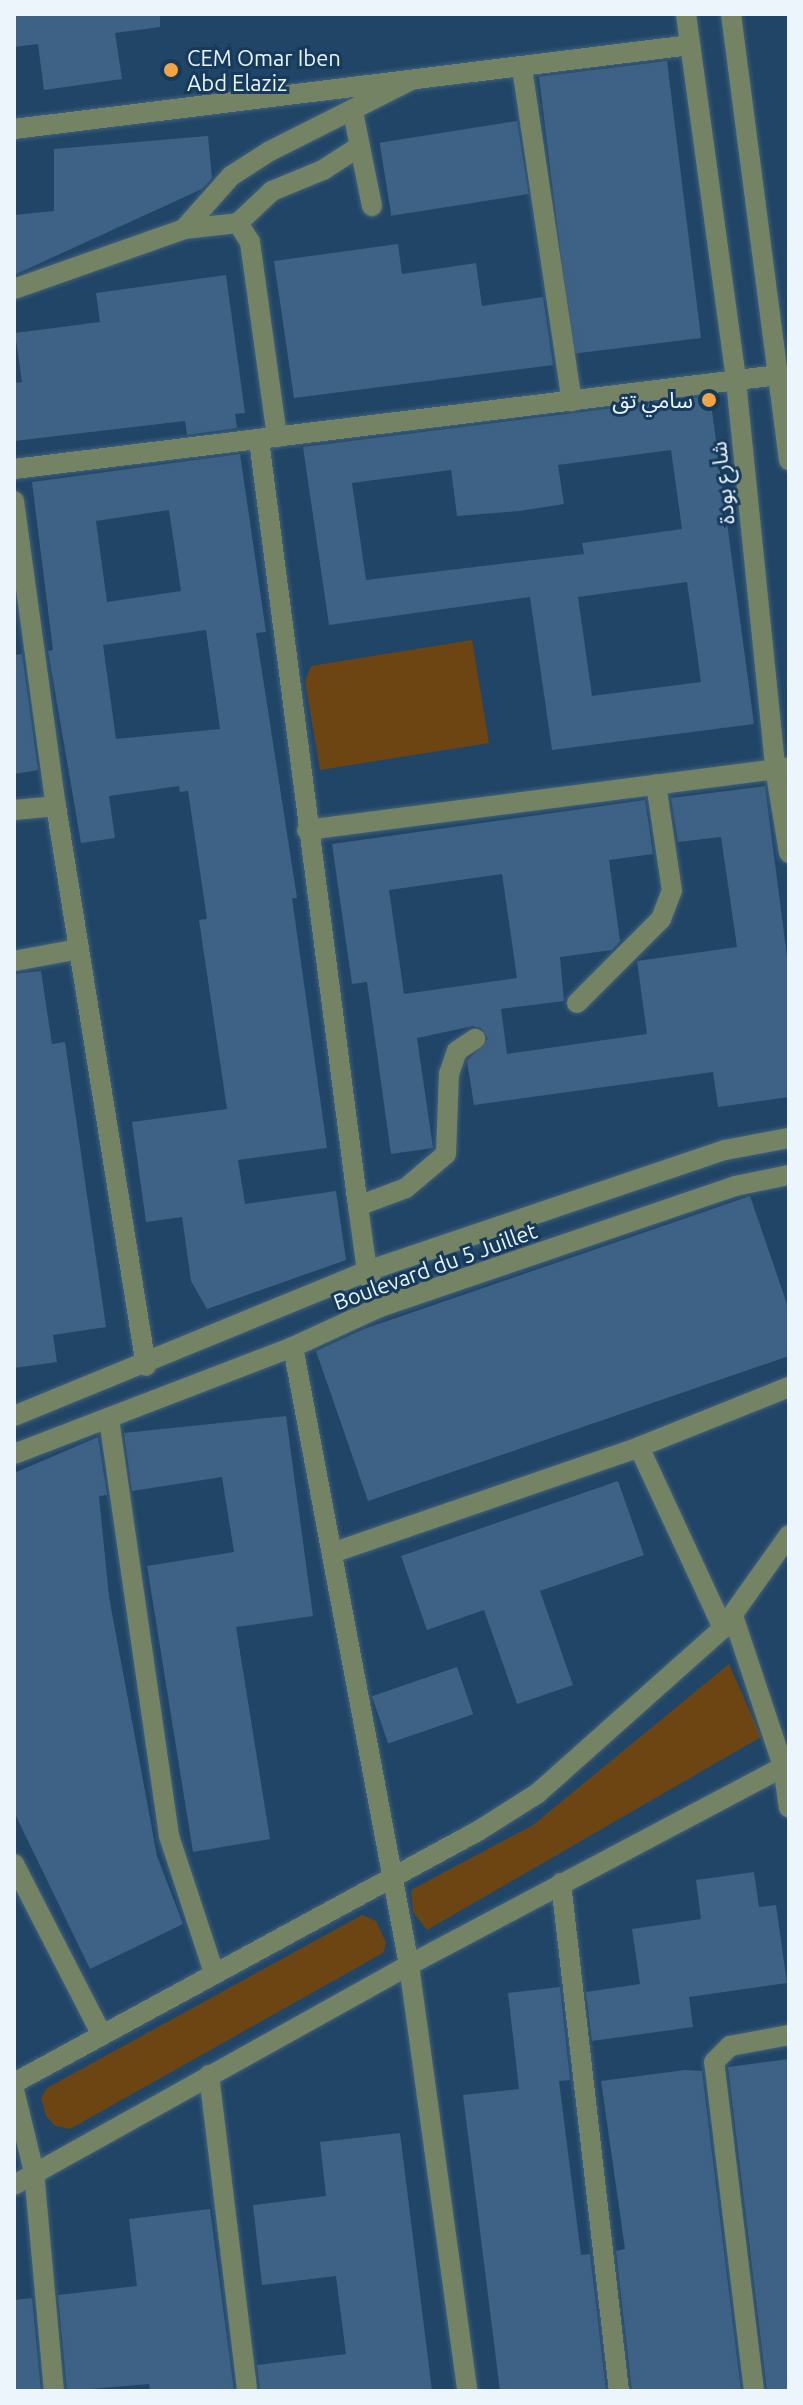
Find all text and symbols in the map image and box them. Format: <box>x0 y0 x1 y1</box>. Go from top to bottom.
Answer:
place label: CEM Omar Iben Abd Elaziz <box>187 44 341 96</box>
marker: CEM Omar Iben Abd Elaziz <box>162 61 180 79</box>
place label: سامي تق <box>612 387 693 413</box>
marker: سامي تق <box>700 391 718 409</box>
street label: شارع بودة <box>705 440 739 526</box>
street label: Boulevard du 5 Juillet <box>330 1217 540 1315</box>

